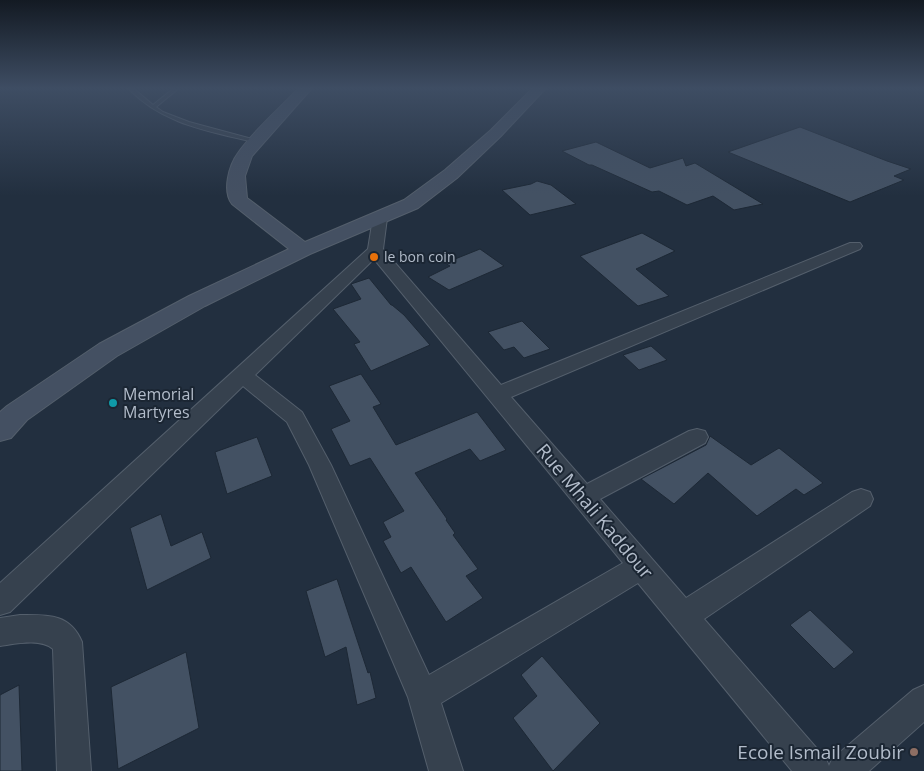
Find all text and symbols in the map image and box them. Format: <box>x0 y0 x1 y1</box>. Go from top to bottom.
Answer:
place label: le bon coin <box>384 247 456 266</box>
marker: le bon coin <box>368 251 380 263</box>
place label: Memorial Martyres <box>123 383 194 423</box>
marker: Memorial Martyres <box>107 397 119 409</box>
street label: Rue Mhali Kaddour <box>531 438 659 584</box>
place label: Ecole Ismail Zoubir <box>737 739 904 765</box>
marker: Ecole Ismail Zoubir <box>908 746 920 758</box>

